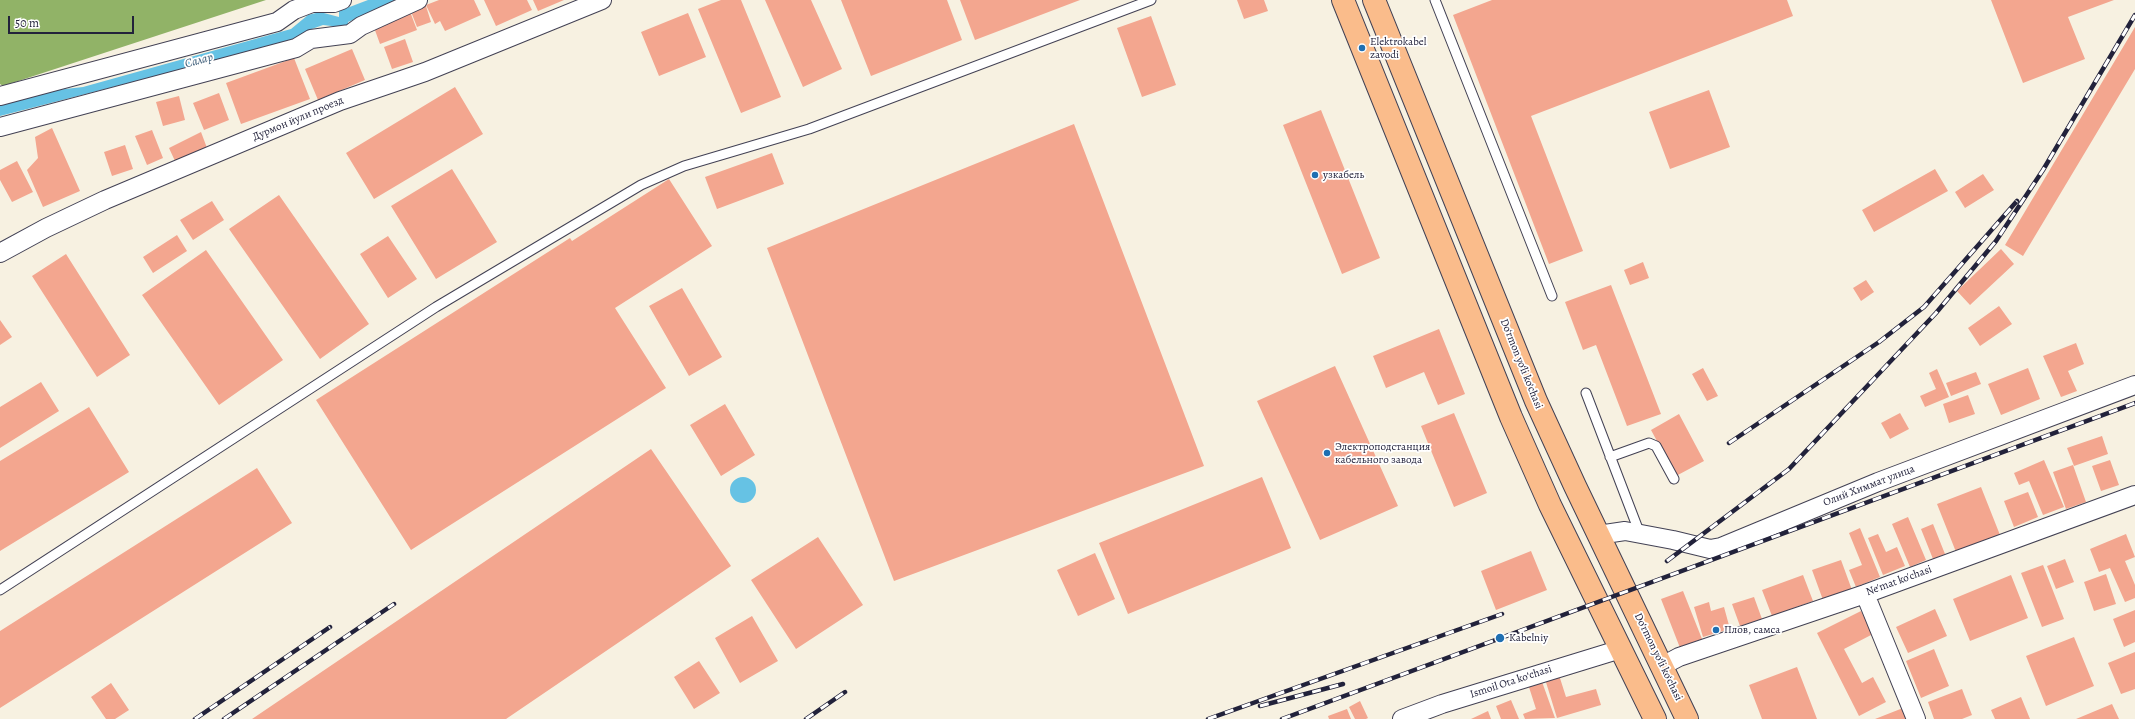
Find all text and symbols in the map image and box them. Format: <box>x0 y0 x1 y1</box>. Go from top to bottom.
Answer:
scale bar <box>10 8 136 34</box>
text: 50 m <box>15 15 39 31</box>
place label: Elektrokabel zavodi <box>1370 35 1426 61</box>
marker: Elektrokabel zavodi <box>1357 43 1367 53</box>
water label: Салар <box>183 50 215 72</box>
street label: Дурмон йули проезд <box>251 94 345 144</box>
place label: узкабель <box>1323 168 1364 182</box>
marker: узкабель <box>1310 170 1320 180</box>
street label: Do‘rmon yo‘li ko‘chasi <box>1497 317 1545 411</box>
place label: Электроподстанция кабельного завода <box>1335 440 1430 466</box>
marker: Электроподстанция кабельного завода <box>1322 448 1332 458</box>
street label: Олий Химмат улица <box>1821 462 1917 510</box>
street label: Ne'mat ko'chasi <box>1864 563 1934 599</box>
street label: Do‘rmon yo‘li ko‘chasi <box>1631 611 1685 703</box>
place label: Плов, самса <box>1724 623 1780 637</box>
marker: Плов, самса <box>1711 625 1721 635</box>
place label: Kabelniy <box>1509 631 1548 645</box>
marker: Kabelniy <box>1494 632 1506 644</box>
street label: Ismoil Ota koʻchasi <box>1468 663 1554 701</box>

